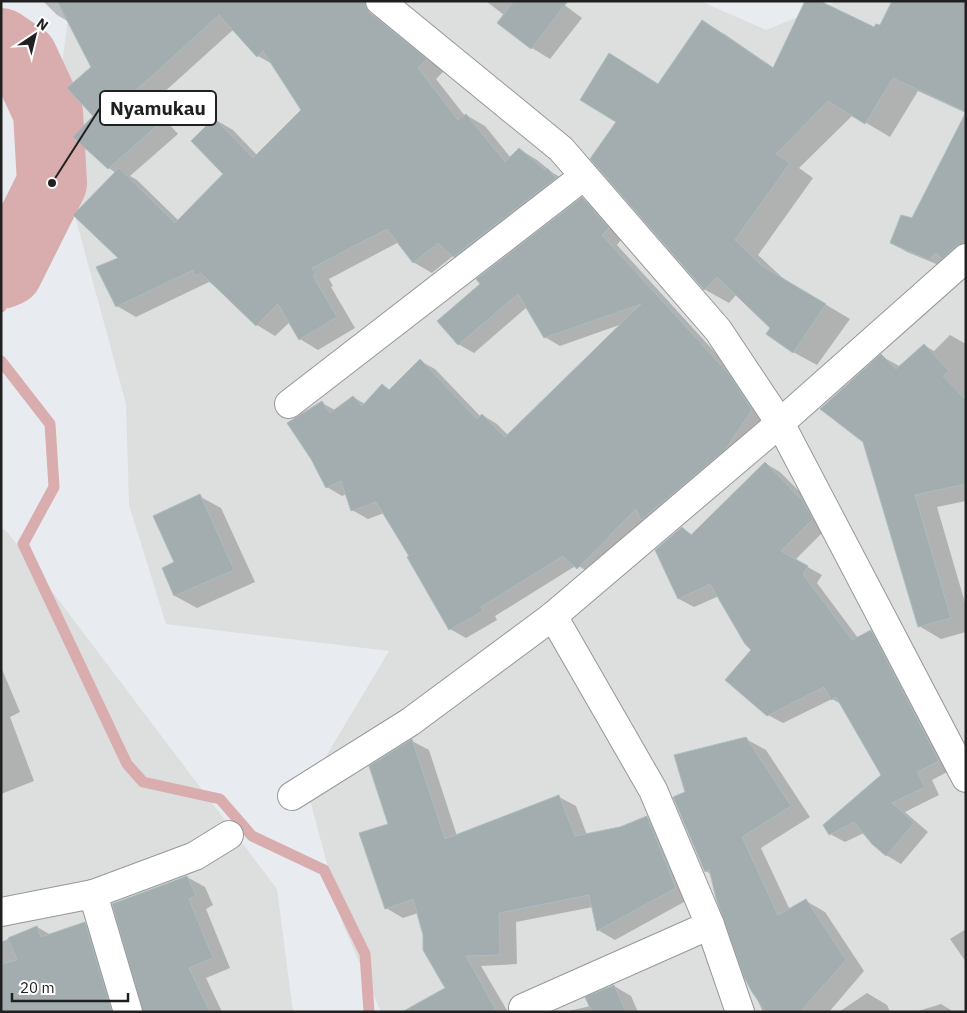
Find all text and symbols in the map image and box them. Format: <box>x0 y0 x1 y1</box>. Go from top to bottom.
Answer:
north arrow <box>10 10 60 60</box>
text: N <box>33 14 52 35</box>
callout: Nyamukau <box>100 91 216 125</box>
text: Nyamukau <box>110 96 206 120</box>
scale bar <box>12 970 129 1002</box>
text: 20 m <box>20 978 55 997</box>

